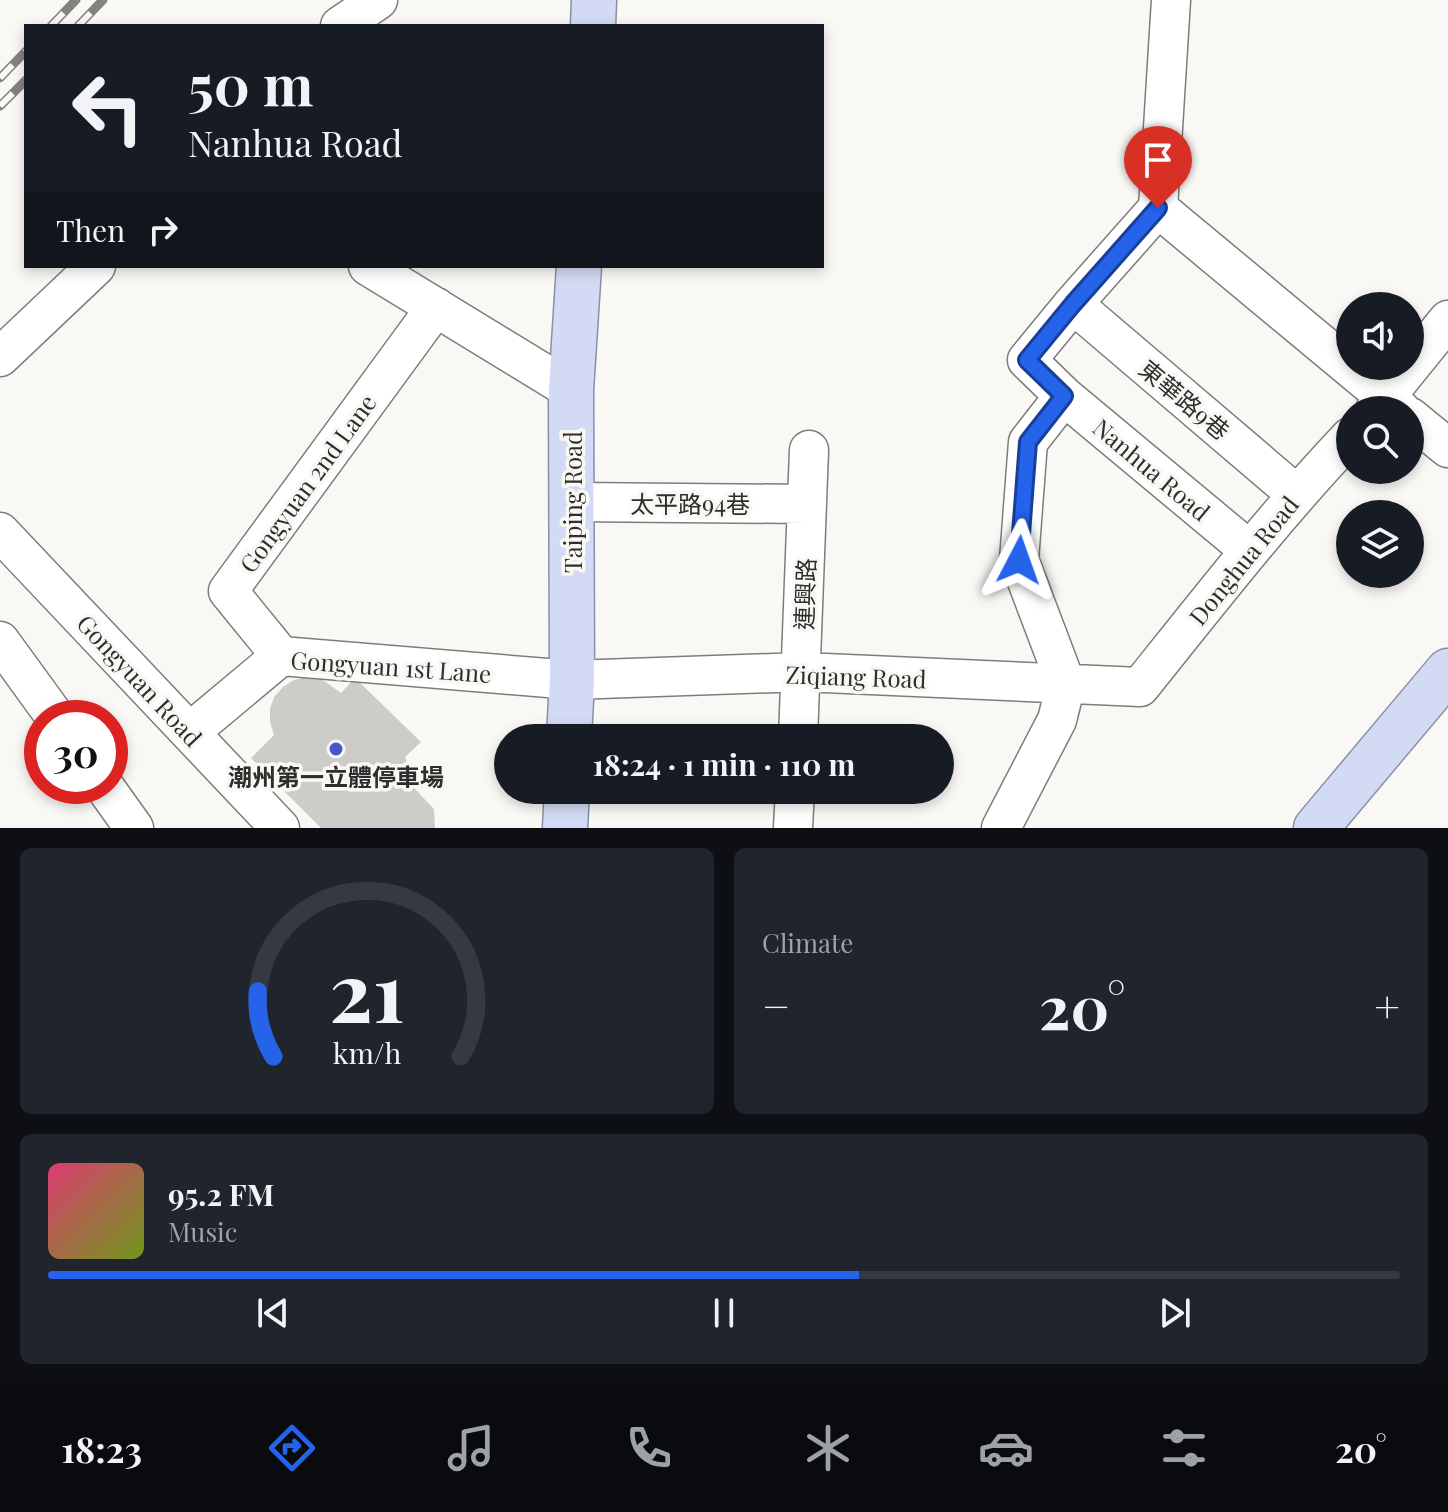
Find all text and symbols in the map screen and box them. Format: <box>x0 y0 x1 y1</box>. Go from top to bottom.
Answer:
text: 50 m <box>188 46 314 121</box>
icon: left <box>56 56 160 160</box>
text: Nanhua Road <box>188 118 403 166</box>
pin <box>1124 126 1192 208</box>
icon: arrive <box>1136 138 1180 182</box>
icon: right <box>141 208 185 252</box>
text: Then <box>56 210 125 250</box>
map controls <box>1336 292 1424 588</box>
button: sound <box>1336 292 1424 380</box>
street label: 東華路9巷 <box>1133 352 1237 446</box>
street label: Gongyuan 2nd Lane <box>231 387 383 579</box>
button: search <box>1336 396 1424 484</box>
street label: Nanhua Road <box>1087 411 1217 527</box>
street label: Taiping Road <box>556 431 588 573</box>
street label: 太平路94巷 <box>630 487 750 519</box>
street label: Donghua Road <box>1181 489 1305 631</box>
button: layers <box>1336 500 1424 588</box>
position arrow <box>977 518 1061 602</box>
street label: 連興路 <box>787 557 821 631</box>
street label: Gongyuan Road <box>71 607 210 753</box>
street label: Gongyuan 1st Lane <box>290 643 492 689</box>
street label: Ziqiang Road <box>785 658 927 694</box>
speed limit sign: 30 <box>24 700 128 804</box>
marker: 潮州第一立體停車場 <box>327 740 345 758</box>
text: 18:24 · 1 min · 110 m <box>593 744 855 784</box>
place label: 潮州第一立體停車場 <box>228 760 444 792</box>
text: Climate <box>762 925 853 960</box>
text: 21 <box>329 933 405 1044</box>
text: 20° <box>1039 965 1126 1045</box>
text: − <box>762 975 790 1034</box>
text: + <box>1374 975 1400 1034</box>
text: km/h <box>333 1033 401 1071</box>
text: 95.2 FM <box>168 1174 274 1214</box>
text: Music <box>168 1214 237 1249</box>
icon: previous <box>251 1291 295 1335</box>
icon: pause <box>702 1291 746 1335</box>
icon: next <box>1153 1291 1197 1335</box>
icon: directions <box>264 1420 320 1476</box>
icon: music <box>443 1420 499 1476</box>
icon: phone <box>621 1420 677 1476</box>
icon: climate <box>800 1420 856 1476</box>
icon: car <box>978 1420 1034 1476</box>
icon: filters <box>1156 1420 1212 1476</box>
text: 18:23 <box>61 1424 142 1472</box>
text: 20° <box>1335 1424 1387 1472</box>

